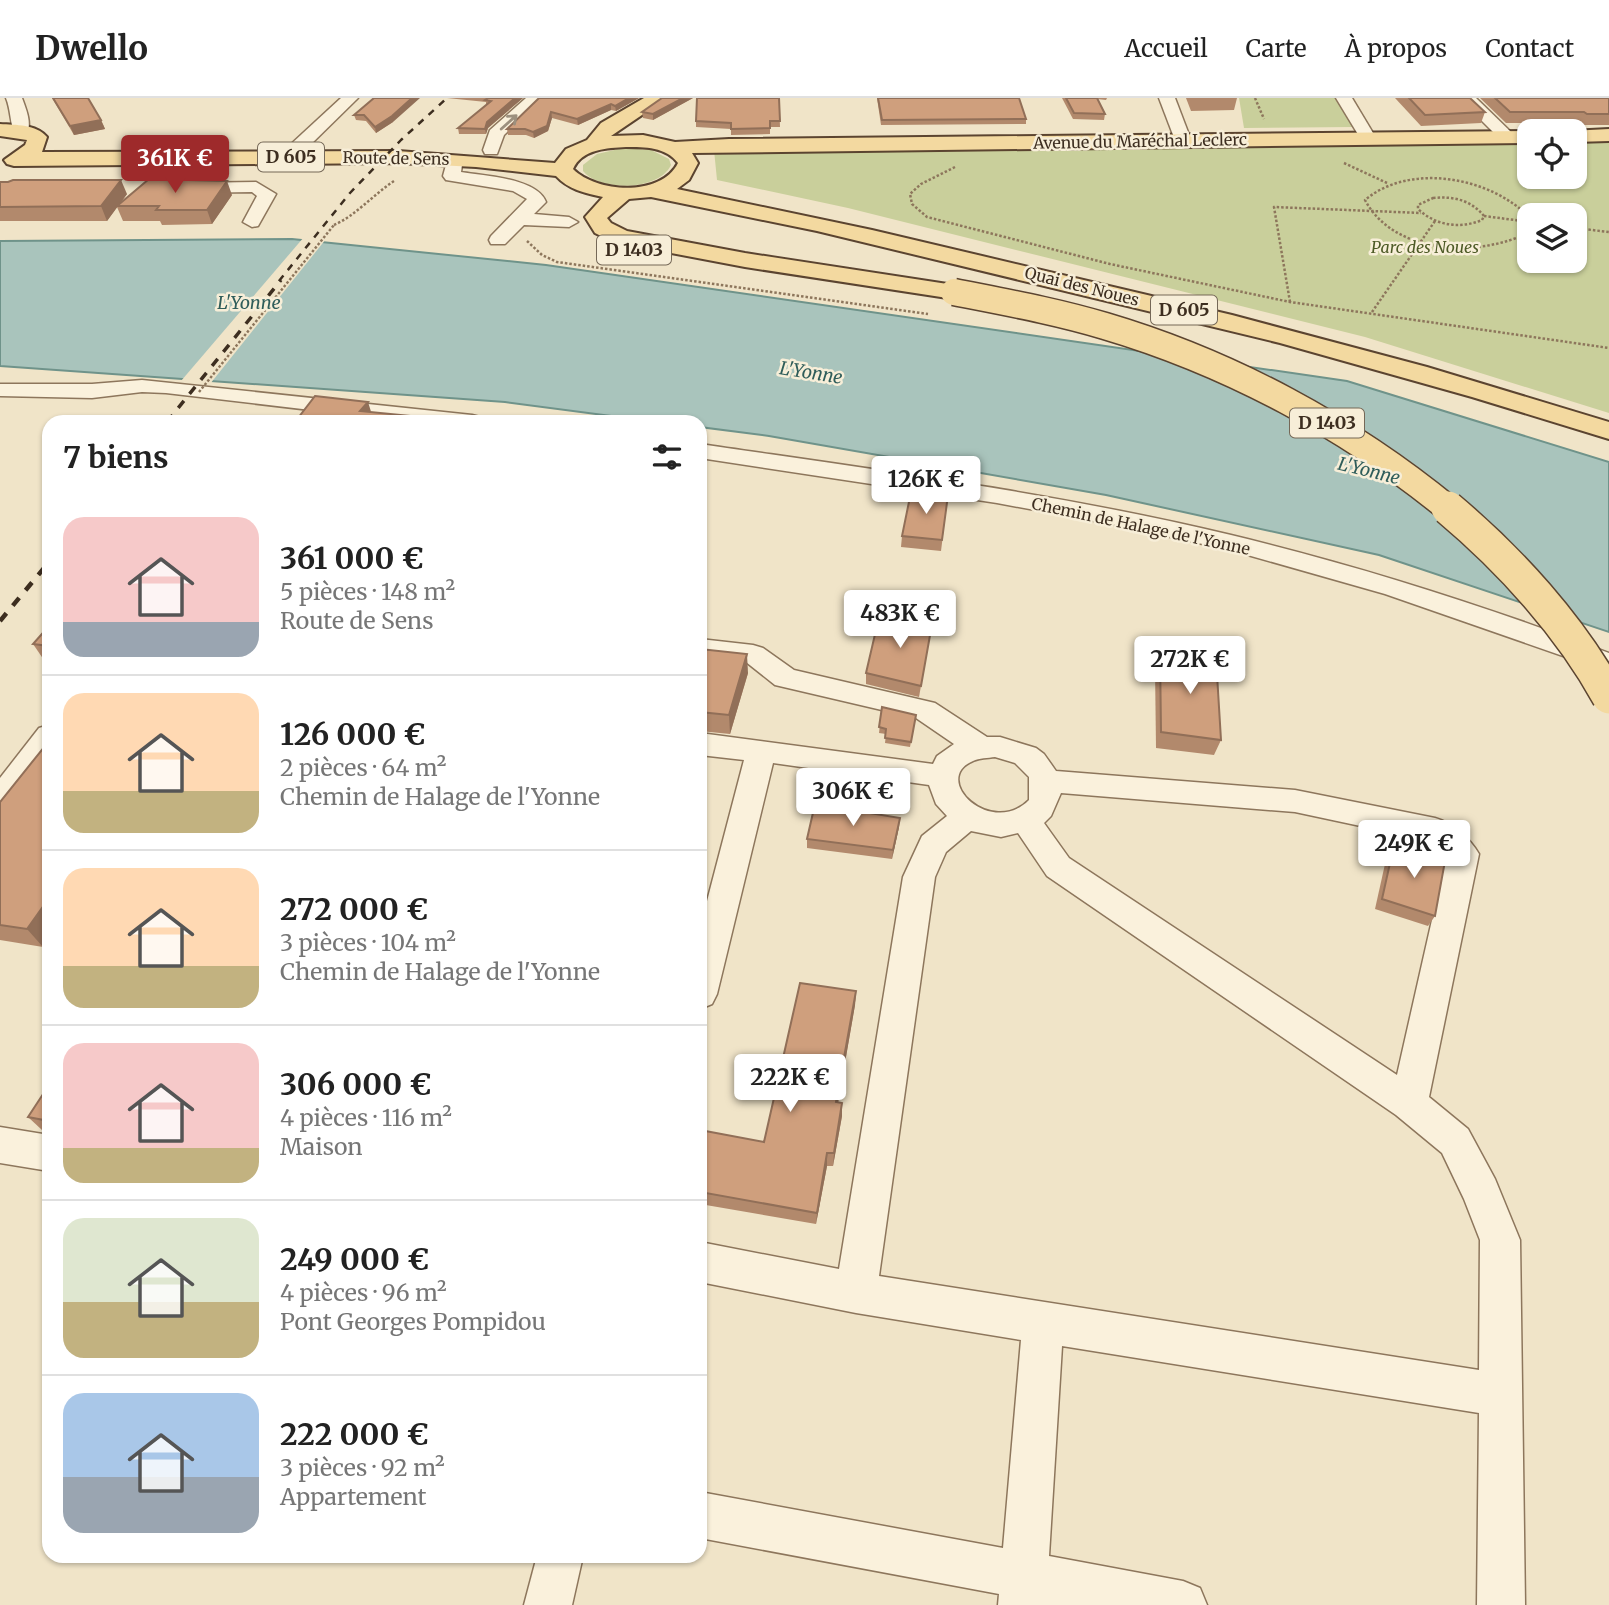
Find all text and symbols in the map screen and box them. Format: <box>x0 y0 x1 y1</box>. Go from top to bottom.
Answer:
text: Dwello <box>35 28 148 69</box>
text: Accueil <box>1124 33 1208 64</box>
text: Carte <box>1246 33 1307 64</box>
text: À propos <box>1345 33 1447 64</box>
text: Contact <box>1485 33 1574 64</box>
one-way arrow <box>500 113 517 130</box>
map controls <box>1517 119 1587 273</box>
button: locate <box>1517 119 1587 189</box>
street label: Avenue du Maréchal Leclerc <box>1032 129 1247 153</box>
pin: 361K € <box>118 136 232 195</box>
road number: D 605 <box>258 142 324 172</box>
text: 361K € <box>137 143 213 172</box>
street label: Route de Sens <box>342 147 450 169</box>
button: layers <box>1517 203 1587 273</box>
road number: D 1403 <box>597 236 671 265</box>
park label: Parc des Noues <box>1371 237 1479 257</box>
street label: Quai des Noues <box>1023 262 1141 310</box>
water label: L'Yonne <box>217 291 281 314</box>
road number: D 605 <box>1151 295 1217 324</box>
water label: L'Yonne <box>778 356 844 389</box>
road number: D 1403 <box>1290 408 1364 438</box>
text: 7 biens <box>63 438 169 476</box>
icon: filters <box>648 438 686 476</box>
water label: L'Yonne <box>1336 452 1403 489</box>
pin: 126K € <box>869 456 983 516</box>
text: 126K € <box>887 464 965 493</box>
street label: Chemin de Halage de l'Yonne <box>1030 493 1252 559</box>
text: 361 000 € <box>280 539 424 577</box>
icon: home <box>119 545 203 629</box>
text: 5 pièces · 148 m² <box>280 577 455 606</box>
pin: 483K € <box>843 590 957 650</box>
text: 483K € <box>860 598 940 627</box>
text: Route de Sens <box>280 606 433 635</box>
pin: 272K € <box>1133 636 1247 696</box>
text: 272K € <box>1150 644 1230 673</box>
text: 126 000 € <box>280 715 426 753</box>
icon: home <box>119 721 203 805</box>
text: 2 pièces · 64 m² <box>280 753 446 782</box>
pin: 306K € <box>796 768 910 828</box>
text: 306K € <box>812 776 894 805</box>
text: Chemin de Halage de l'Yonne <box>280 782 600 811</box>
pin: 249K € <box>1357 820 1471 880</box>
text: 249K € <box>1374 828 1454 857</box>
text: 272 000 € <box>280 890 428 928</box>
icon: home <box>119 896 203 980</box>
text: 3 pièces · 104 m² <box>280 928 456 957</box>
text: Chemin de Halage de l'Yonne <box>280 957 600 986</box>
pin: 222K € <box>733 1054 847 1114</box>
text: 222K € <box>750 1062 830 1091</box>
text: 306 000 € <box>280 1065 432 1103</box>
icon: home <box>119 1071 203 1155</box>
text: 4 pièces · 116 m² <box>280 1103 452 1132</box>
text: Maison <box>280 1132 363 1161</box>
text: 249 000 € <box>280 1240 429 1278</box>
icon: home <box>119 1246 203 1330</box>
text: 4 pièces · 96 m² <box>280 1278 447 1307</box>
text: Pont Georges Pompidou <box>280 1307 546 1336</box>
text: 222 000 € <box>280 1415 429 1453</box>
icon: home <box>119 1421 203 1505</box>
text: 3 pièces · 92 m² <box>280 1453 445 1482</box>
text: Appartement <box>280 1482 426 1511</box>

